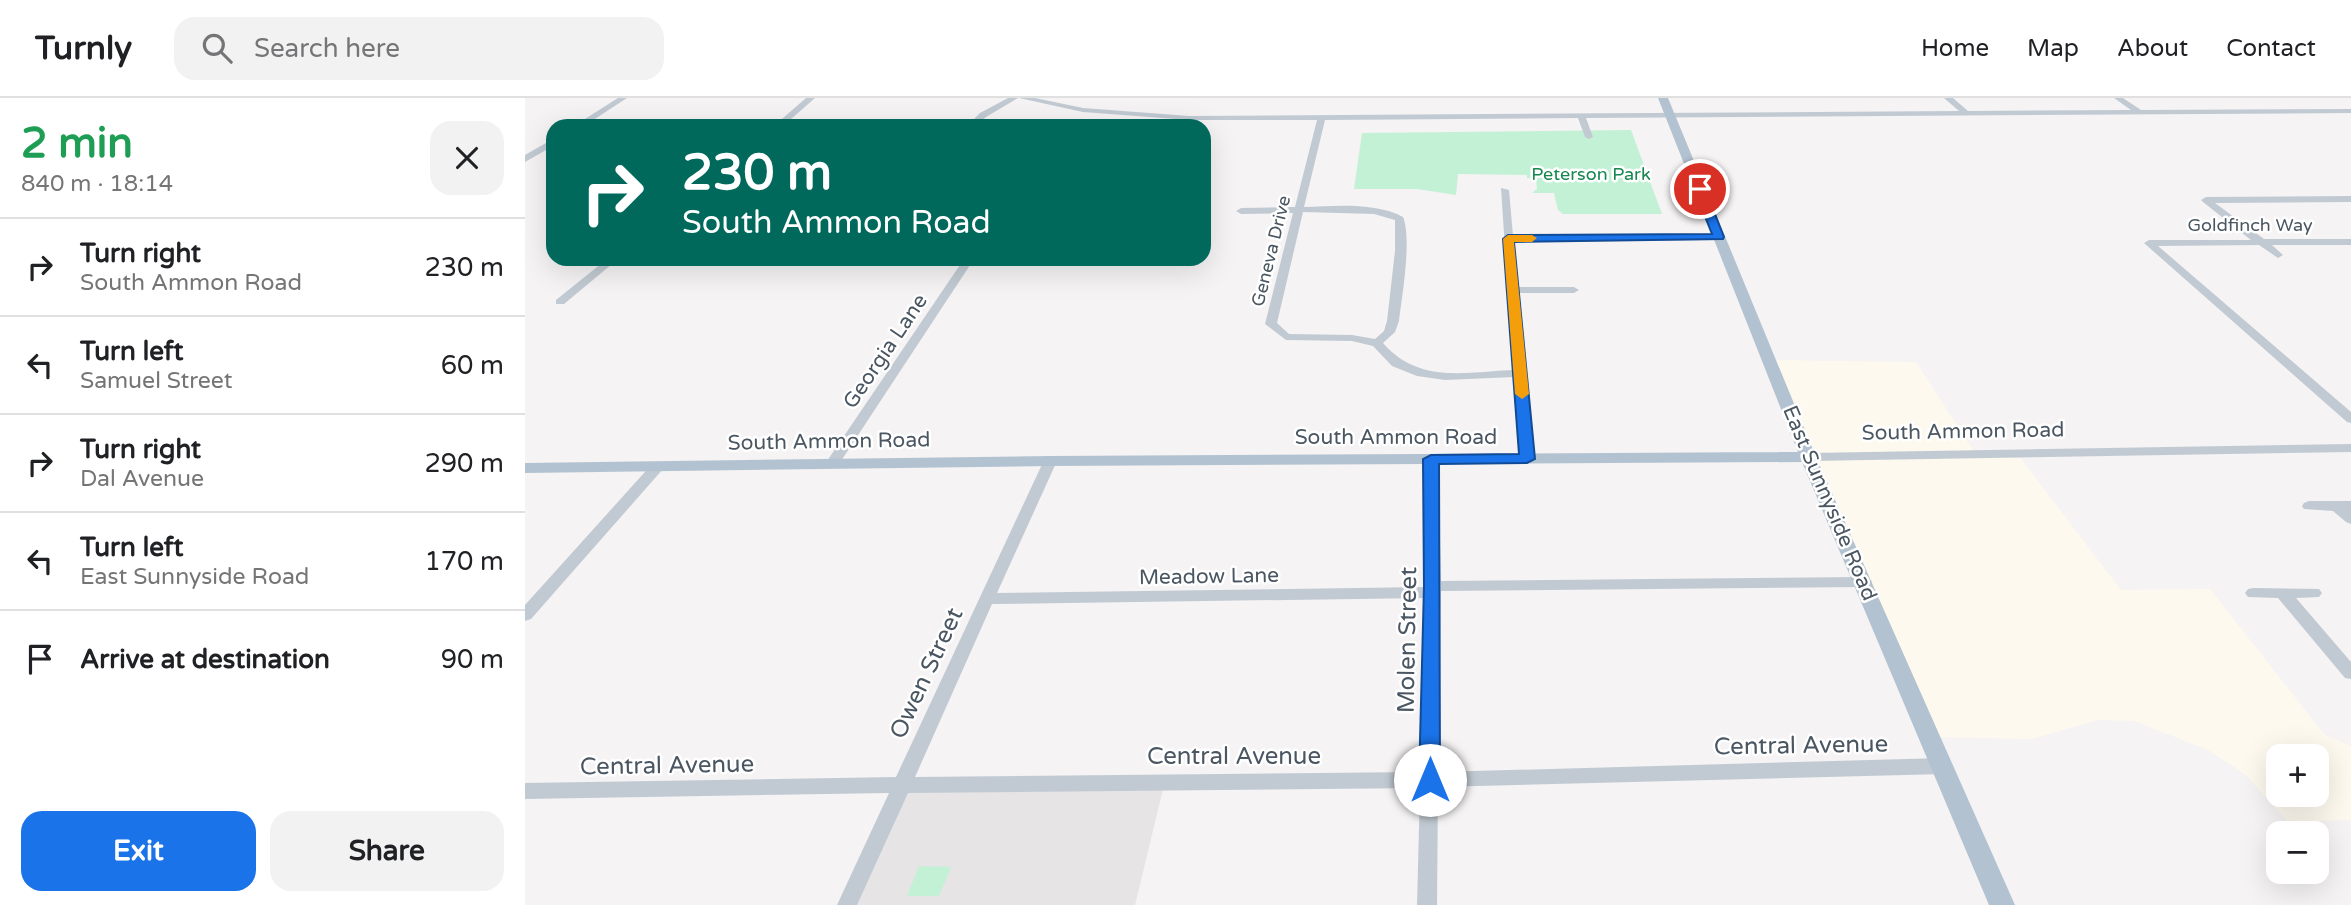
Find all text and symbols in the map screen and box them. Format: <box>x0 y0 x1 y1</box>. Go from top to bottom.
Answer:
search box <box>174 17 664 80</box>
text: Turnly <box>35 29 132 68</box>
icon: search <box>198 29 236 67</box>
text: Search here <box>254 33 400 64</box>
text: Home <box>1921 34 1989 63</box>
text: Map <box>2027 34 2079 63</box>
text: About <box>2117 34 2188 63</box>
text: Contact <box>2226 34 2316 63</box>
text: 2 min <box>21 118 133 169</box>
button: close <box>430 121 504 195</box>
text: 230 m <box>682 144 832 203</box>
icon: right <box>567 147 658 238</box>
pin <box>1670 159 1730 219</box>
park label: Peterson Park <box>1531 163 1651 185</box>
text: 840 m · 18:14 <box>21 170 173 198</box>
icon: arrive <box>1681 170 1719 208</box>
street label: Geneva Drive <box>1247 193 1295 309</box>
text: South Ammon Road <box>682 204 991 242</box>
street label: Goldfinch Way <box>2187 214 2313 236</box>
text: Turn right <box>80 238 201 269</box>
icon: right <box>21 248 59 286</box>
text: 230 m <box>424 252 504 283</box>
text: South Ammon Road <box>80 269 302 297</box>
street label: Georgia Lane <box>838 289 933 413</box>
text: Turn left <box>80 336 183 367</box>
icon: left <box>21 346 59 384</box>
text: 60 m <box>441 350 504 381</box>
text: Samuel Street <box>80 367 233 395</box>
street label: East Sunnyside Road <box>1777 402 1882 604</box>
street label: South Ammon Road <box>1861 417 2065 446</box>
street label: South Ammon Road <box>1295 425 1497 450</box>
street label: South Ammon Road <box>727 427 931 456</box>
text: Turn right <box>80 434 201 465</box>
icon: right <box>21 444 59 482</box>
text: 290 m <box>424 448 504 479</box>
text: Dal Avenue <box>80 465 204 493</box>
text: Turn left <box>80 532 183 563</box>
icon: left <box>21 542 59 580</box>
text: 170 m <box>424 546 504 577</box>
text: East Sunnyside Road <box>80 563 309 591</box>
street label: Meadow Lane <box>1139 563 1279 590</box>
street label: Molen Street <box>1392 567 1423 713</box>
street label: Owen Street <box>883 603 969 743</box>
icon: arrive <box>21 640 59 678</box>
text: Arrive at destination <box>80 644 330 675</box>
text: 90 m <box>441 644 504 675</box>
street label: Central Avenue <box>1714 729 1888 762</box>
street label: Central Avenue <box>1147 742 1321 771</box>
position arrow <box>1393 743 1467 817</box>
map controls <box>2266 744 2329 884</box>
button: + <box>2266 744 2329 807</box>
street label: Central Avenue <box>580 749 754 782</box>
button: Exit <box>21 811 256 891</box>
button: Share <box>270 811 504 891</box>
button: − <box>2266 821 2329 884</box>

